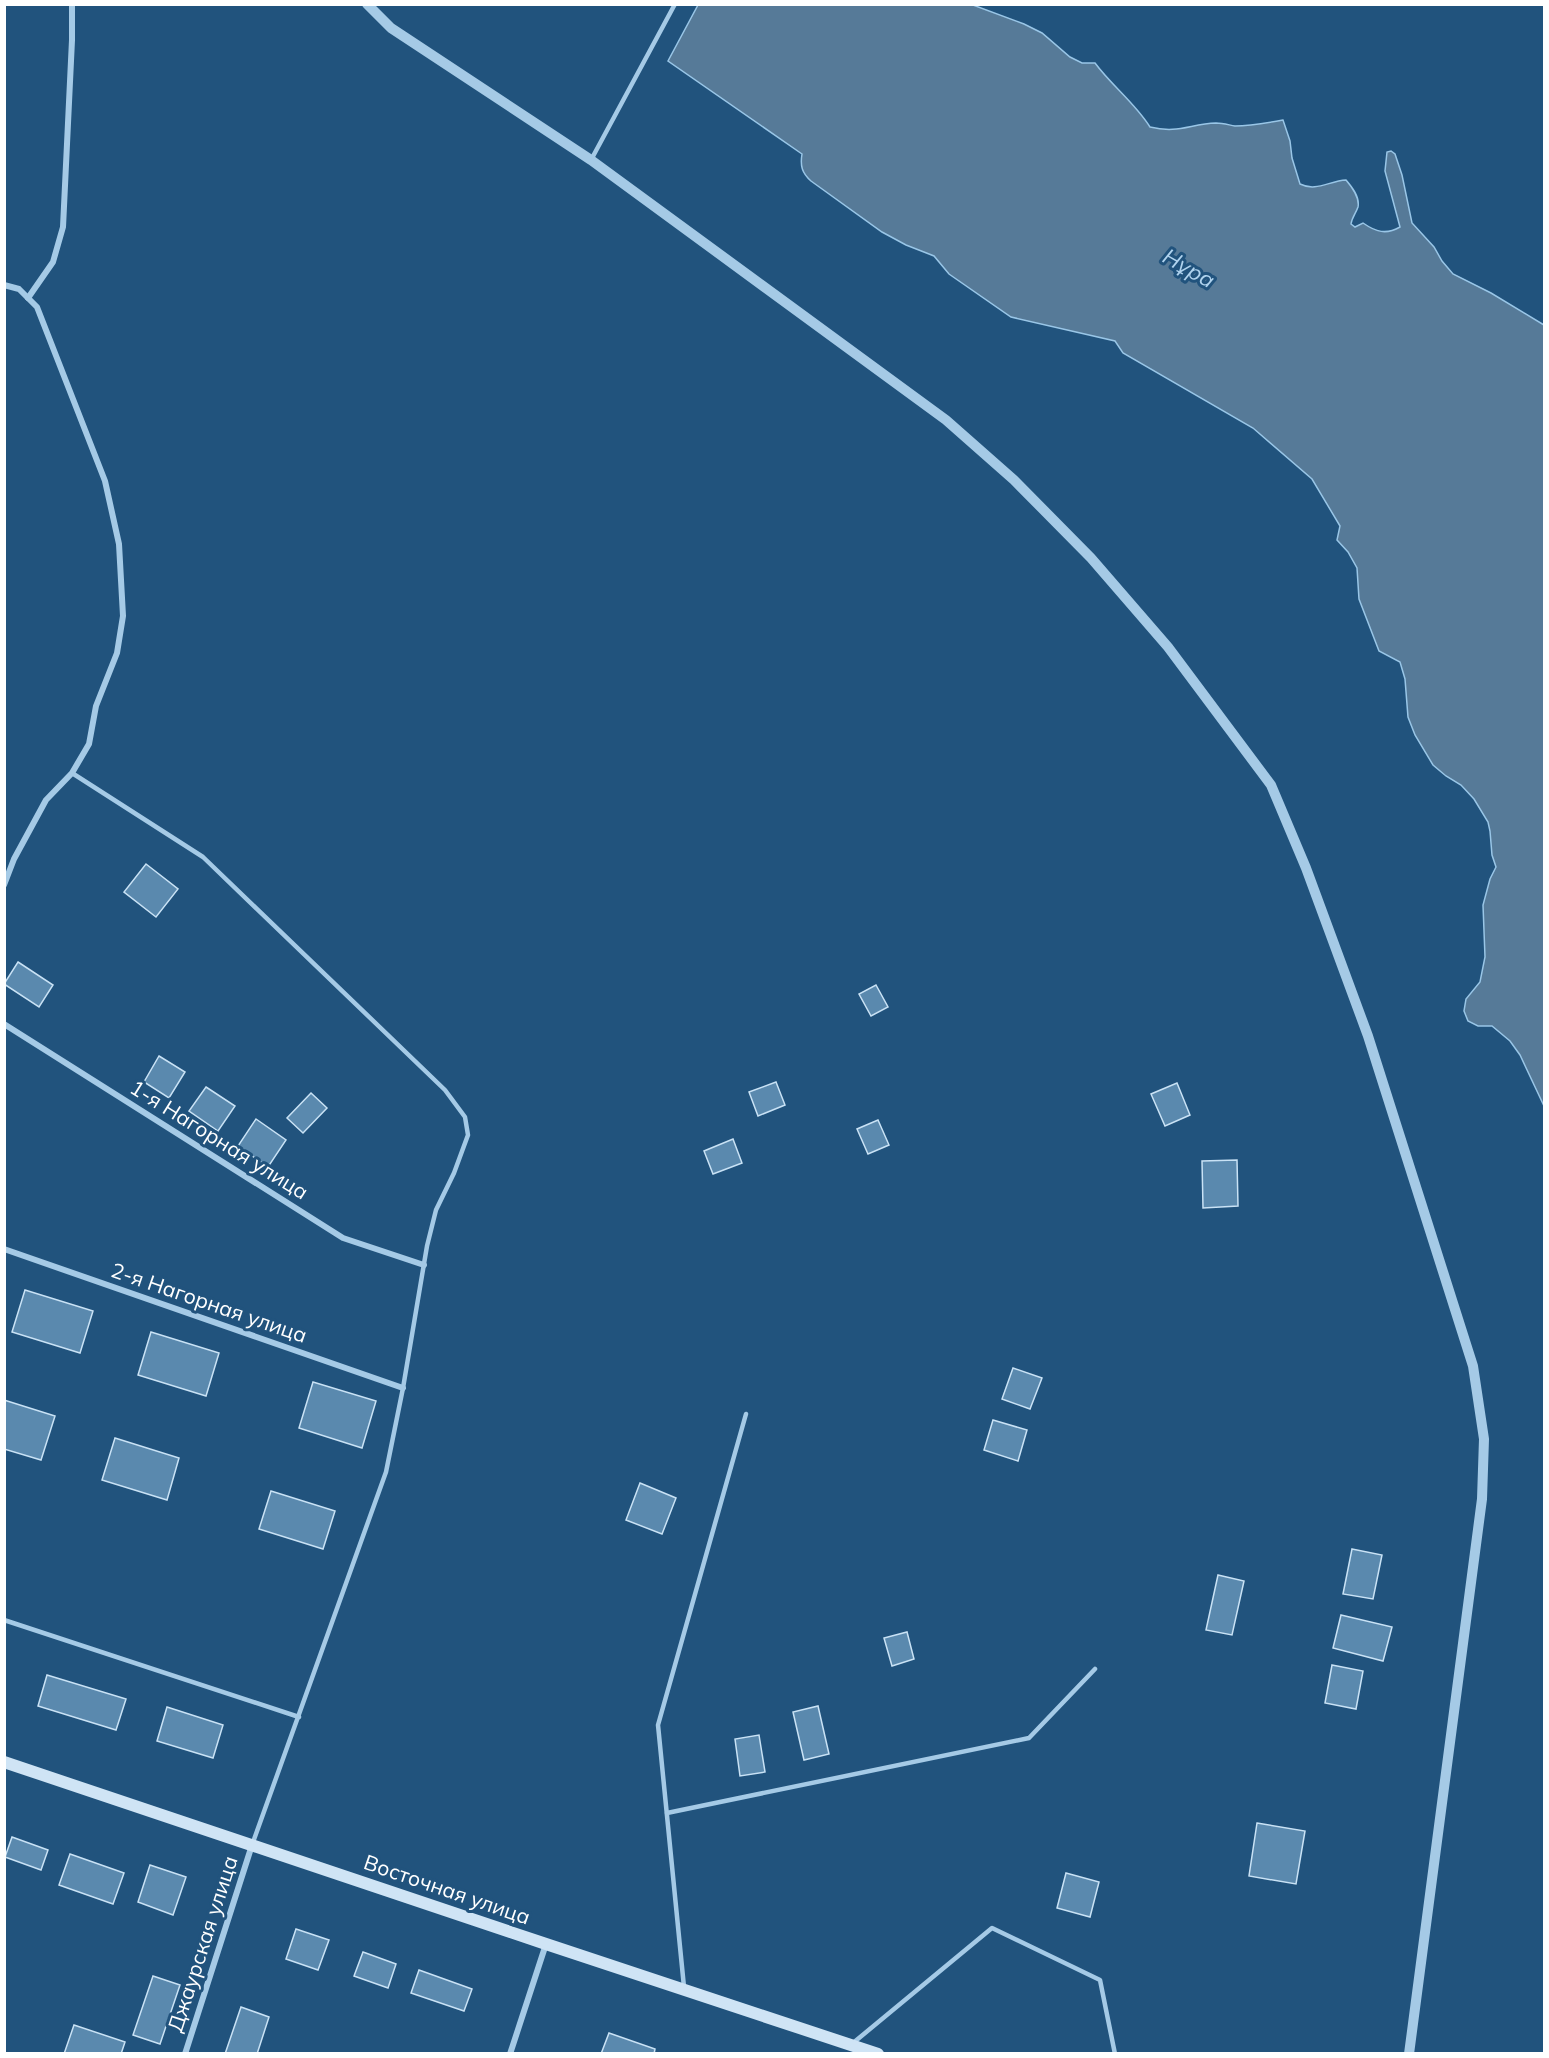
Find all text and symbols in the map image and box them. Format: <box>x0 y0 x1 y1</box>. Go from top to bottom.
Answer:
water label: Нұра <box>1158 242 1220 294</box>
street label: 1-я Нагорная улица <box>126 1074 314 1205</box>
street label: 2-я Нагорная улица <box>108 1256 311 1348</box>
street label: Восточная улица <box>361 1848 534 1930</box>
street label: Джаурская улица <box>161 1852 243 2035</box>

